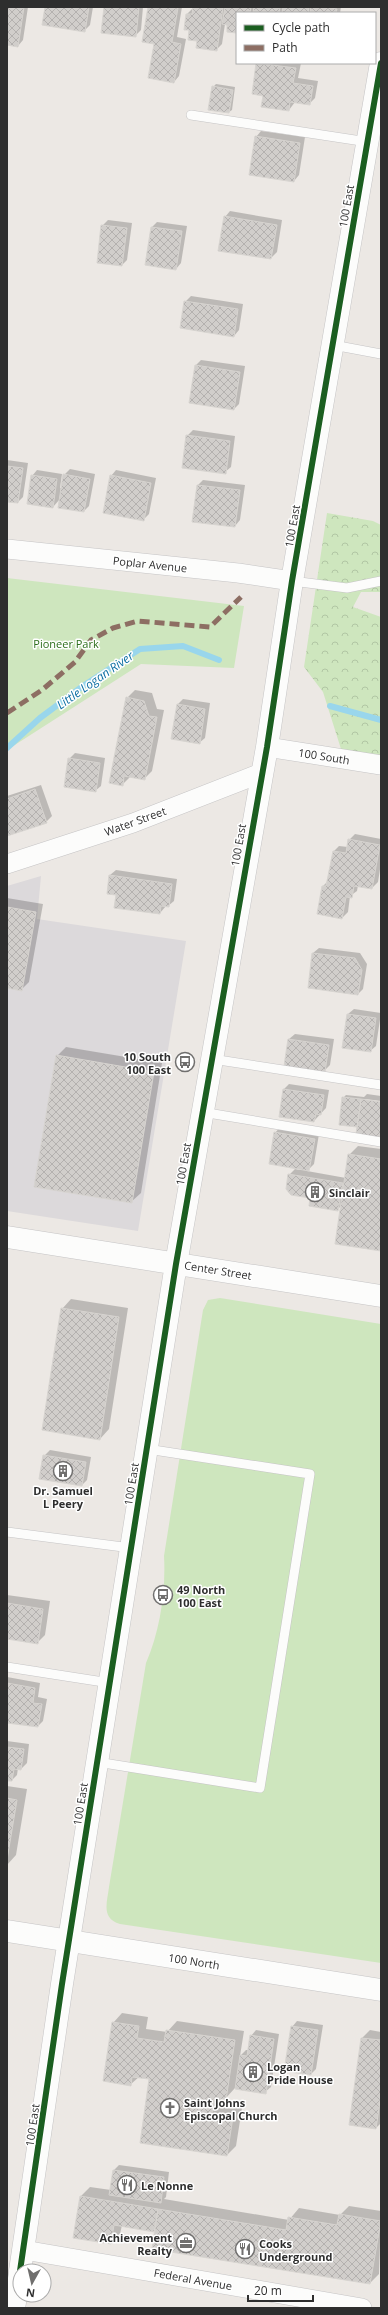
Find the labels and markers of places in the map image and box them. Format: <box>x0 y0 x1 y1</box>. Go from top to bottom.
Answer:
place label: 10 South 100 East <box>123 1049 171 1077</box>
bus stop icon: 10 South 100 East <box>174 1051 196 1073</box>
building icon: Sinclair <box>304 1181 326 1203</box>
place label: Sinclair <box>329 1185 370 1200</box>
building icon: Dr. Samuel L Peery <box>52 1460 74 1482</box>
place label: Dr. Samuel L Peery <box>33 1483 93 1511</box>
place label: 49 North 100 East <box>177 1582 225 1610</box>
bus stop icon: 49 North 100 East <box>152 1584 174 1606</box>
place label: Logan Pride House <box>267 2059 334 2087</box>
building icon: Logan Pride House <box>242 2061 264 2083</box>
place label: Saint Johns Episcopal Church <box>184 2095 278 2123</box>
church icon: Saint Johns Episcopal Church <box>159 2097 181 2119</box>
restaurant icon: Le Nonne <box>116 2174 138 2196</box>
place label: Le Nonne <box>141 2178 194 2193</box>
place label: Achievement Realty <box>100 2230 173 2258</box>
office icon: Achievement Realty <box>175 2232 197 2254</box>
place label: Cooks Underground <box>259 2236 332 2264</box>
restaurant icon: Cooks Underground <box>234 2238 256 2260</box>

